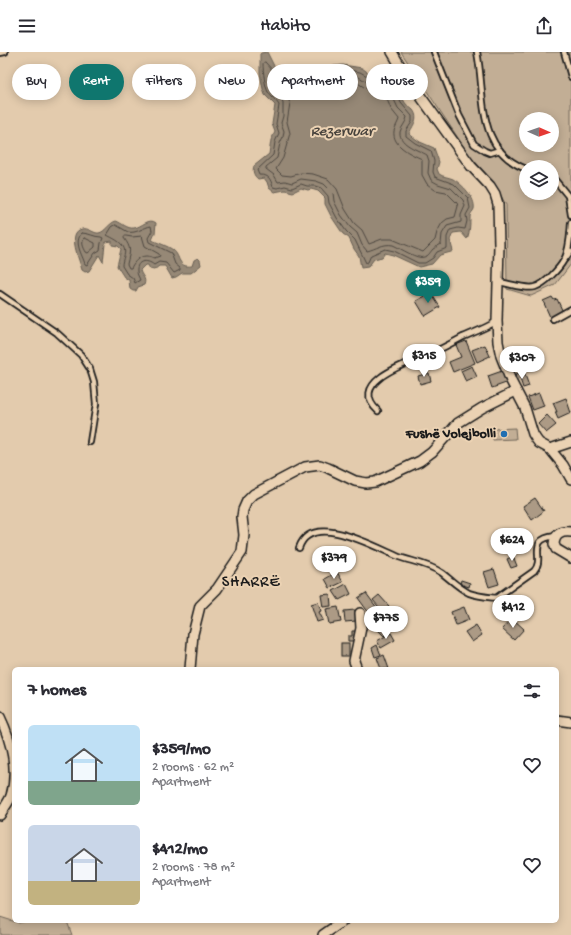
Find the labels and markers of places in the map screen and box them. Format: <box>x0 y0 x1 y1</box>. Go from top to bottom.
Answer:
pin: $359 <box>404 270 452 304</box>
pin: $315 <box>400 344 448 378</box>
pin: $307 <box>498 346 546 380</box>
place label: Fushë Volejbolli <box>405 426 496 443</box>
marker: Fushë Volejbolli <box>499 429 509 439</box>
pin: $624 <box>488 528 536 562</box>
pin: $379 <box>310 546 358 580</box>
pin: $412 <box>489 595 537 629</box>
pin: $775 <box>362 606 410 640</box>

